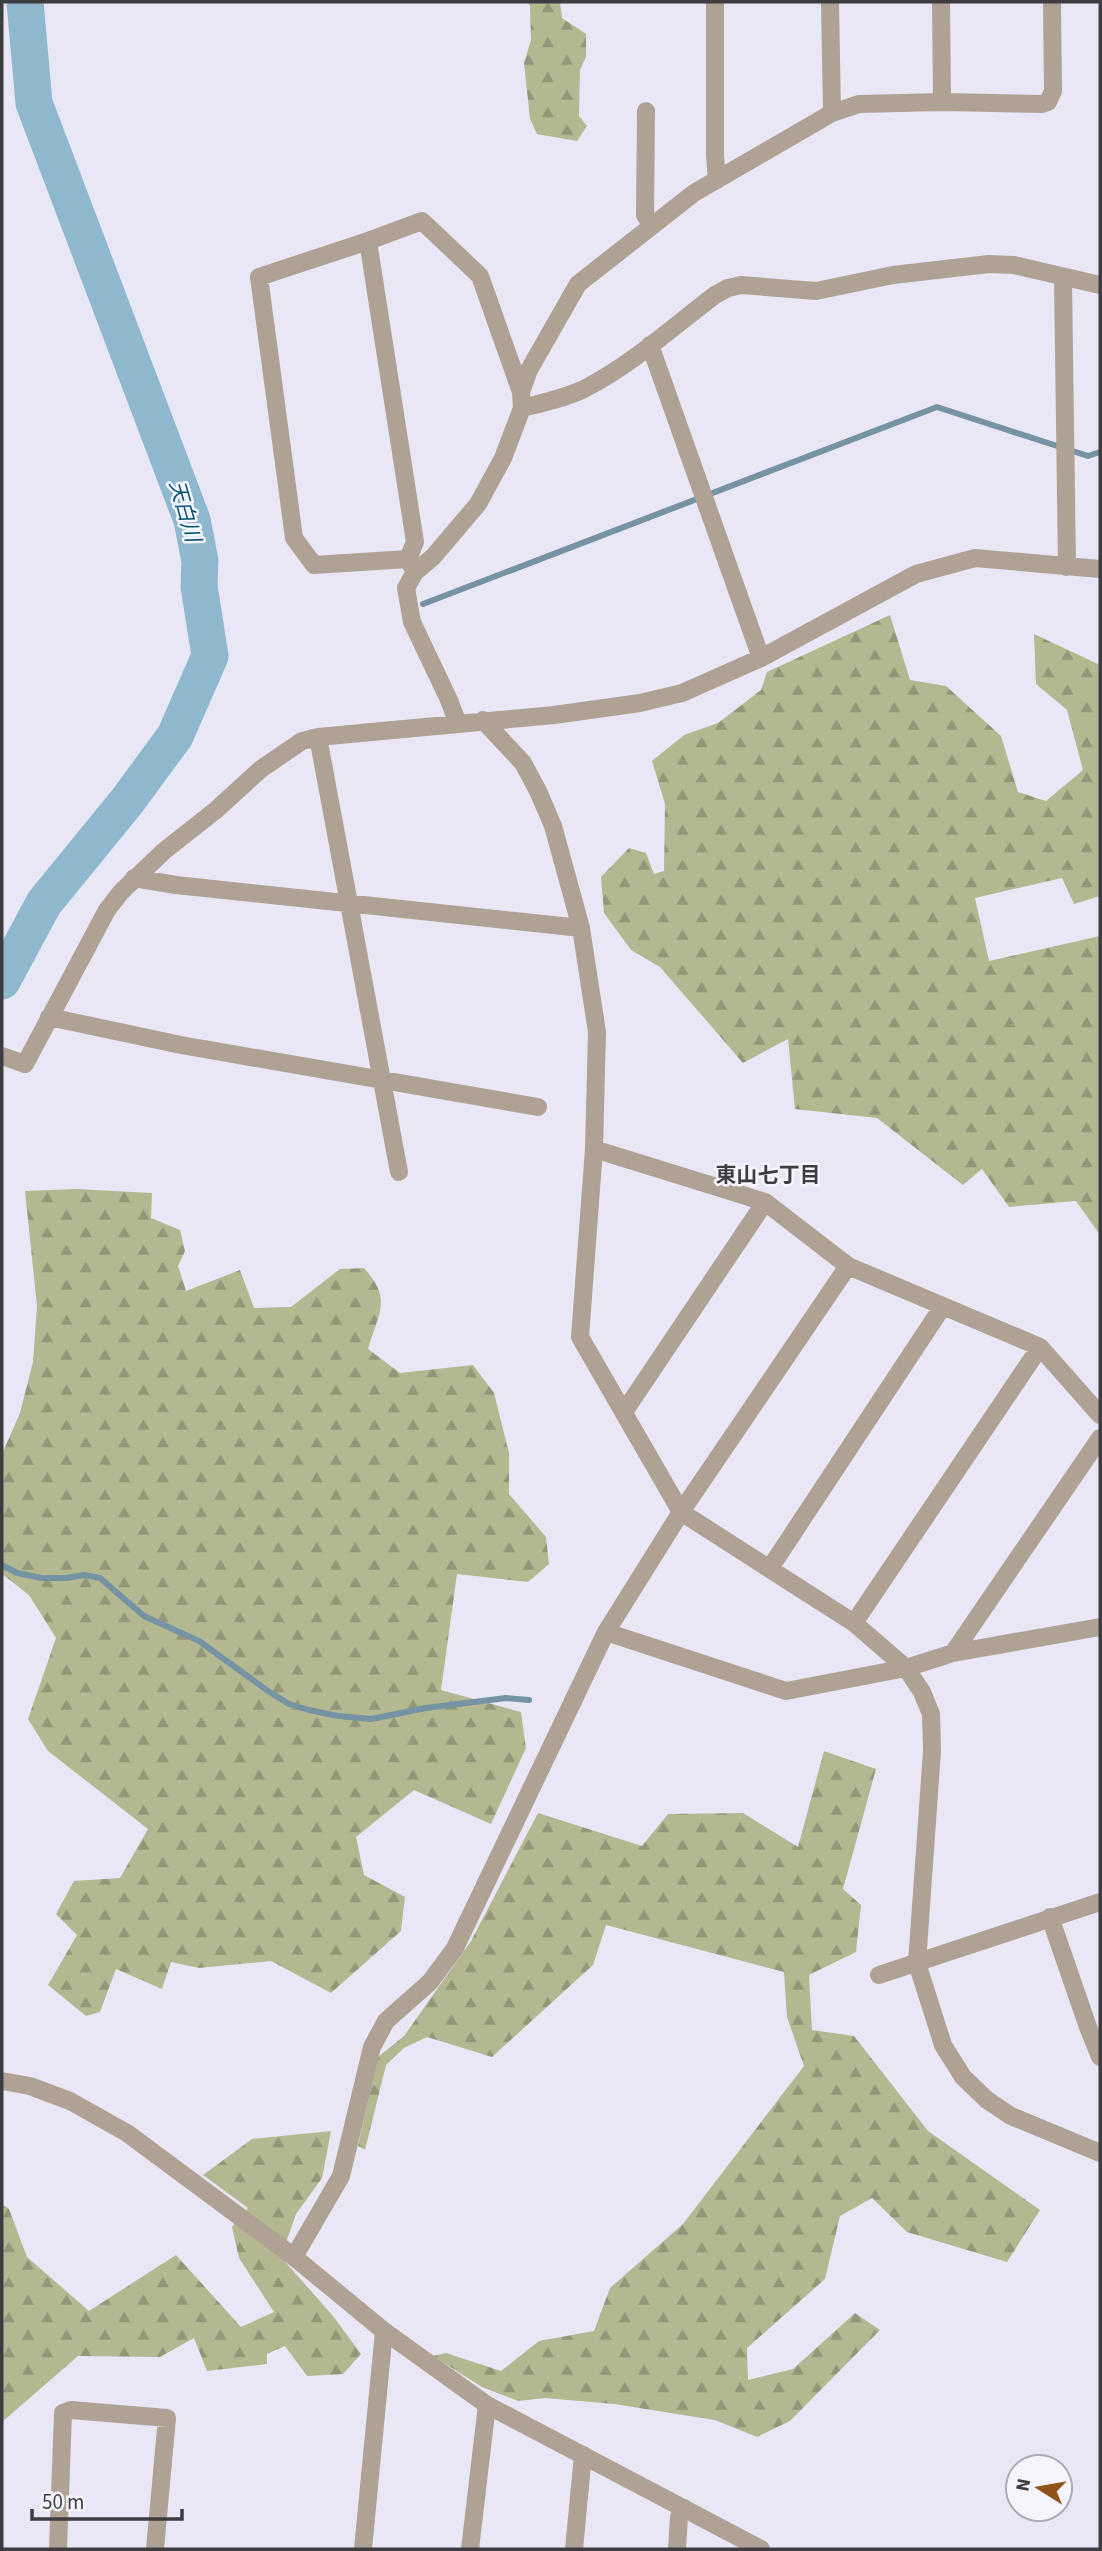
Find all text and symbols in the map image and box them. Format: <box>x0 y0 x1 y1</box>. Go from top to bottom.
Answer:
water label: 天白川 <box>162 477 209 547</box>
district label: 東山七丁目 <box>716 1160 821 1190</box>
north arrow <box>1004 2453 1074 2523</box>
text: N <box>1009 2476 1038 2494</box>
scale bar <box>32 2478 182 2522</box>
text: 50 m <box>42 2487 84 2517</box>

